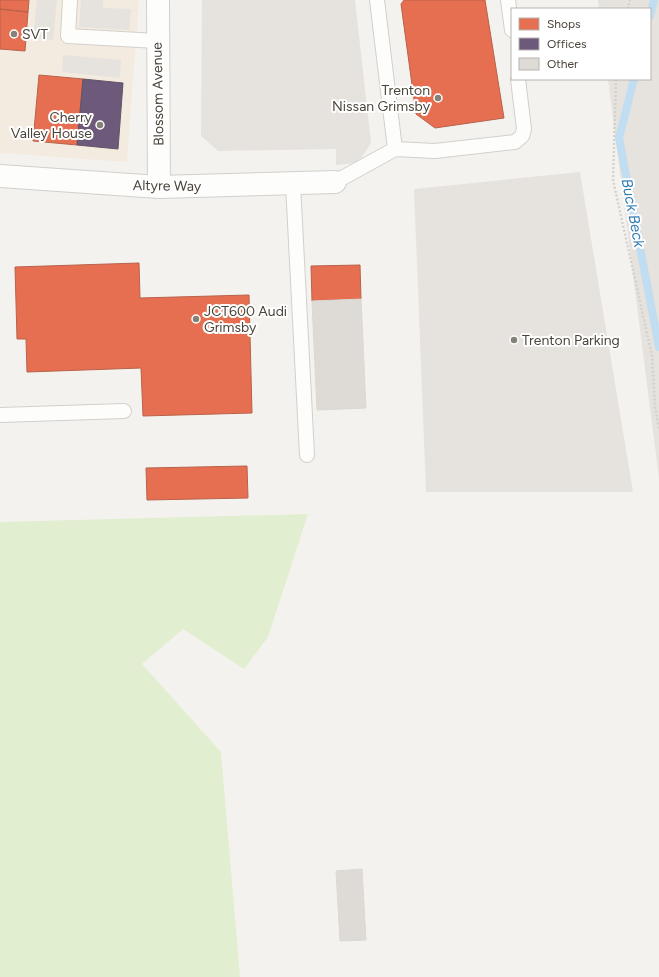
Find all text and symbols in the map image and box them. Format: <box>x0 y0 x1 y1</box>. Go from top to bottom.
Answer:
legend <box>511 8 651 80</box>
text: Shops <box>547 17 581 31</box>
place label: SVT <box>22 26 48 43</box>
marker: SVT <box>9 29 19 39</box>
text: Offices <box>547 37 587 51</box>
street label: Blossom Avenue <box>149 42 167 146</box>
text: Other <box>547 57 578 71</box>
place label: Trenton Nissan Grimsby <box>332 82 431 115</box>
marker: Trenton Nissan Grimsby <box>433 93 443 103</box>
place label: Cherry Valley House <box>11 109 93 142</box>
marker: Cherry Valley House <box>95 120 105 130</box>
street label: Altyre Way <box>133 177 202 195</box>
water label: Buck Beck <box>618 177 649 250</box>
place label: JCT600 Audi Grimsby <box>204 303 287 336</box>
marker: JCT600 Audi Grimsby <box>191 314 201 324</box>
place label: Trenton Parking <box>522 332 620 349</box>
marker: Trenton Parking <box>509 335 519 345</box>

